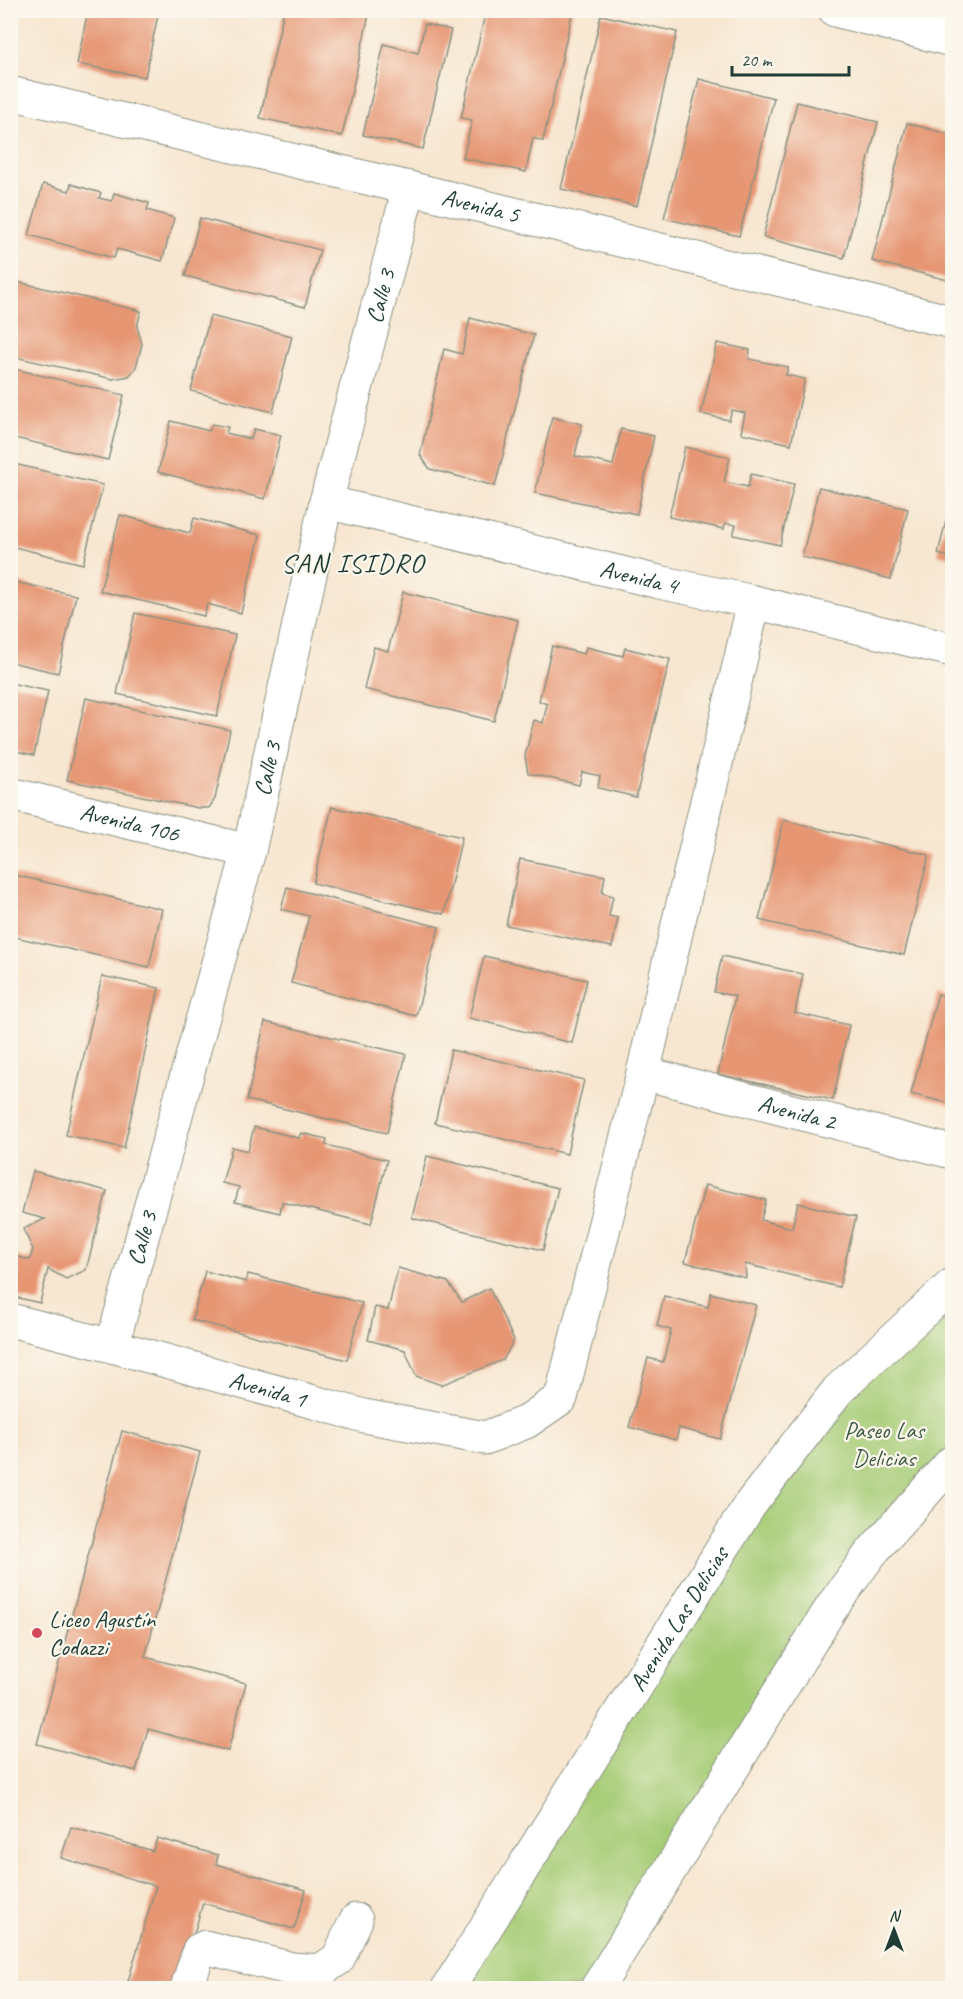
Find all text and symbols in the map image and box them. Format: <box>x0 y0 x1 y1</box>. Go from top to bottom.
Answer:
scale bar <box>732 39 849 77</box>
text: 20 m <box>741 49 774 71</box>
street label: Avenida 5 <box>439 182 524 230</box>
street label: Calle 3 <box>359 264 402 326</box>
district label: SAN ISIDRO <box>281 546 426 580</box>
street label: Avenida 4 <box>597 553 683 601</box>
street label: Calle 3 <box>247 737 288 798</box>
street label: Avenida 106 <box>77 796 183 849</box>
street label: Avenida 2 <box>755 1088 841 1137</box>
street label: Calle 3 <box>120 1206 164 1268</box>
street label: Avenida 1 <box>226 1364 311 1415</box>
park label: Paseo Las Delicias <box>844 1415 926 1473</box>
street label: Avenida Las Delicias <box>622 1539 736 1697</box>
place label: Liceo Agustín Codazzi <box>49 1604 157 1662</box>
marker: Liceo Agustín Codazzi <box>30 1626 44 1640</box>
north arrow <box>864 1900 924 1960</box>
text: N <box>889 1906 902 1926</box>

